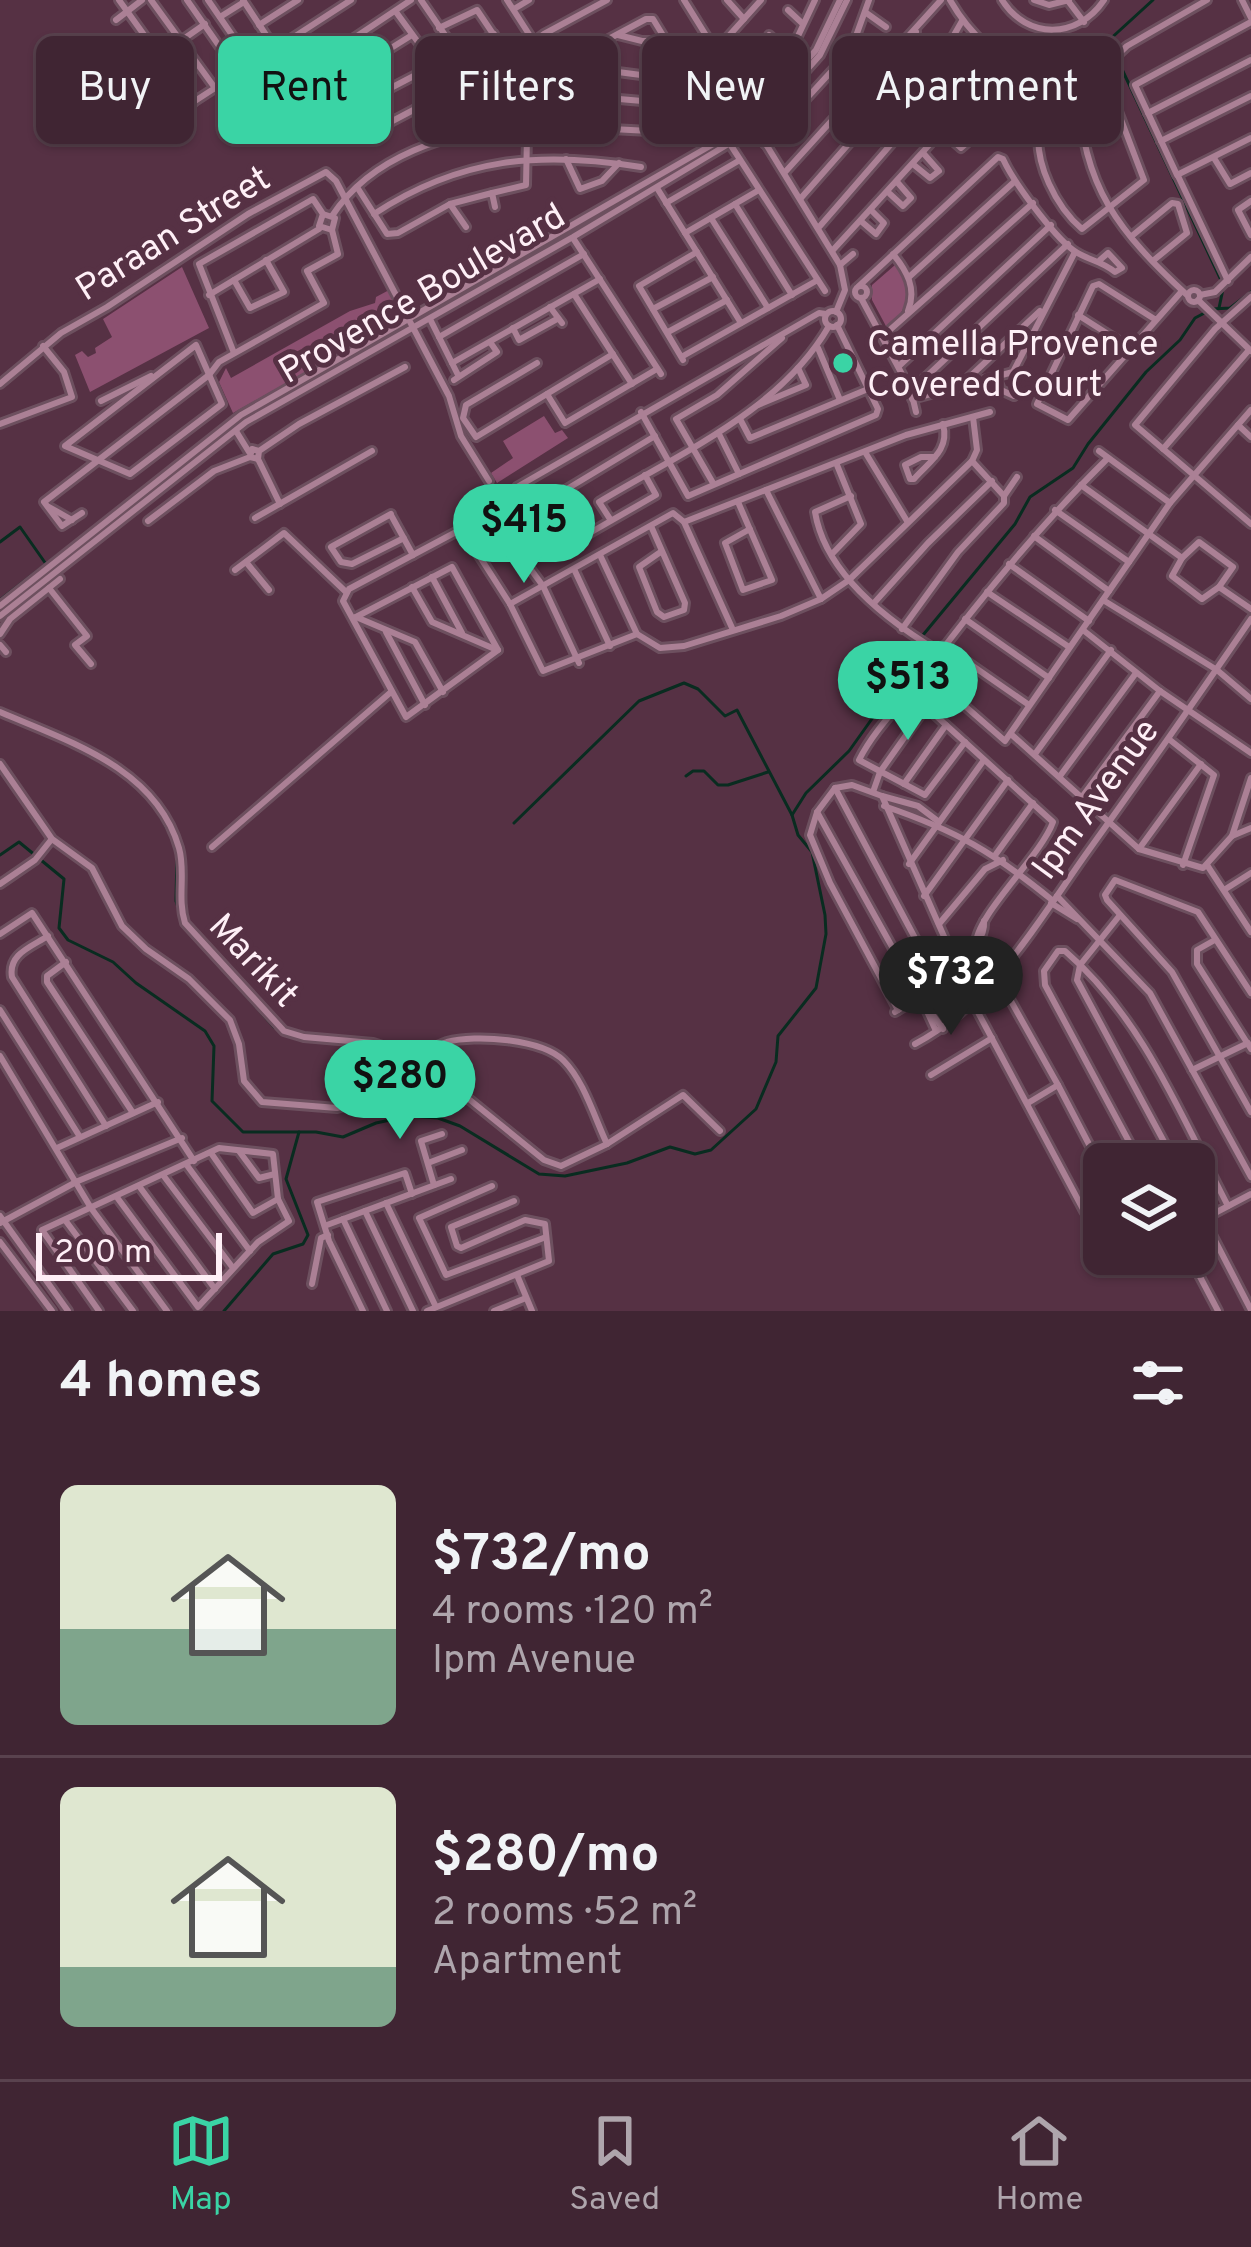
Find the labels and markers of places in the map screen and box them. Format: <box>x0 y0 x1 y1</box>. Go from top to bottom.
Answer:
place label: Camella Provence Covered Court <box>867 323 1159 410</box>
marker: Camella Provence Covered Court <box>830 350 856 376</box>
pin: $415 <box>453 484 595 586</box>
pin: $513 <box>837 641 979 743</box>
pin: $732 <box>880 936 1022 1038</box>
pin: $280 <box>329 1040 471 1142</box>

